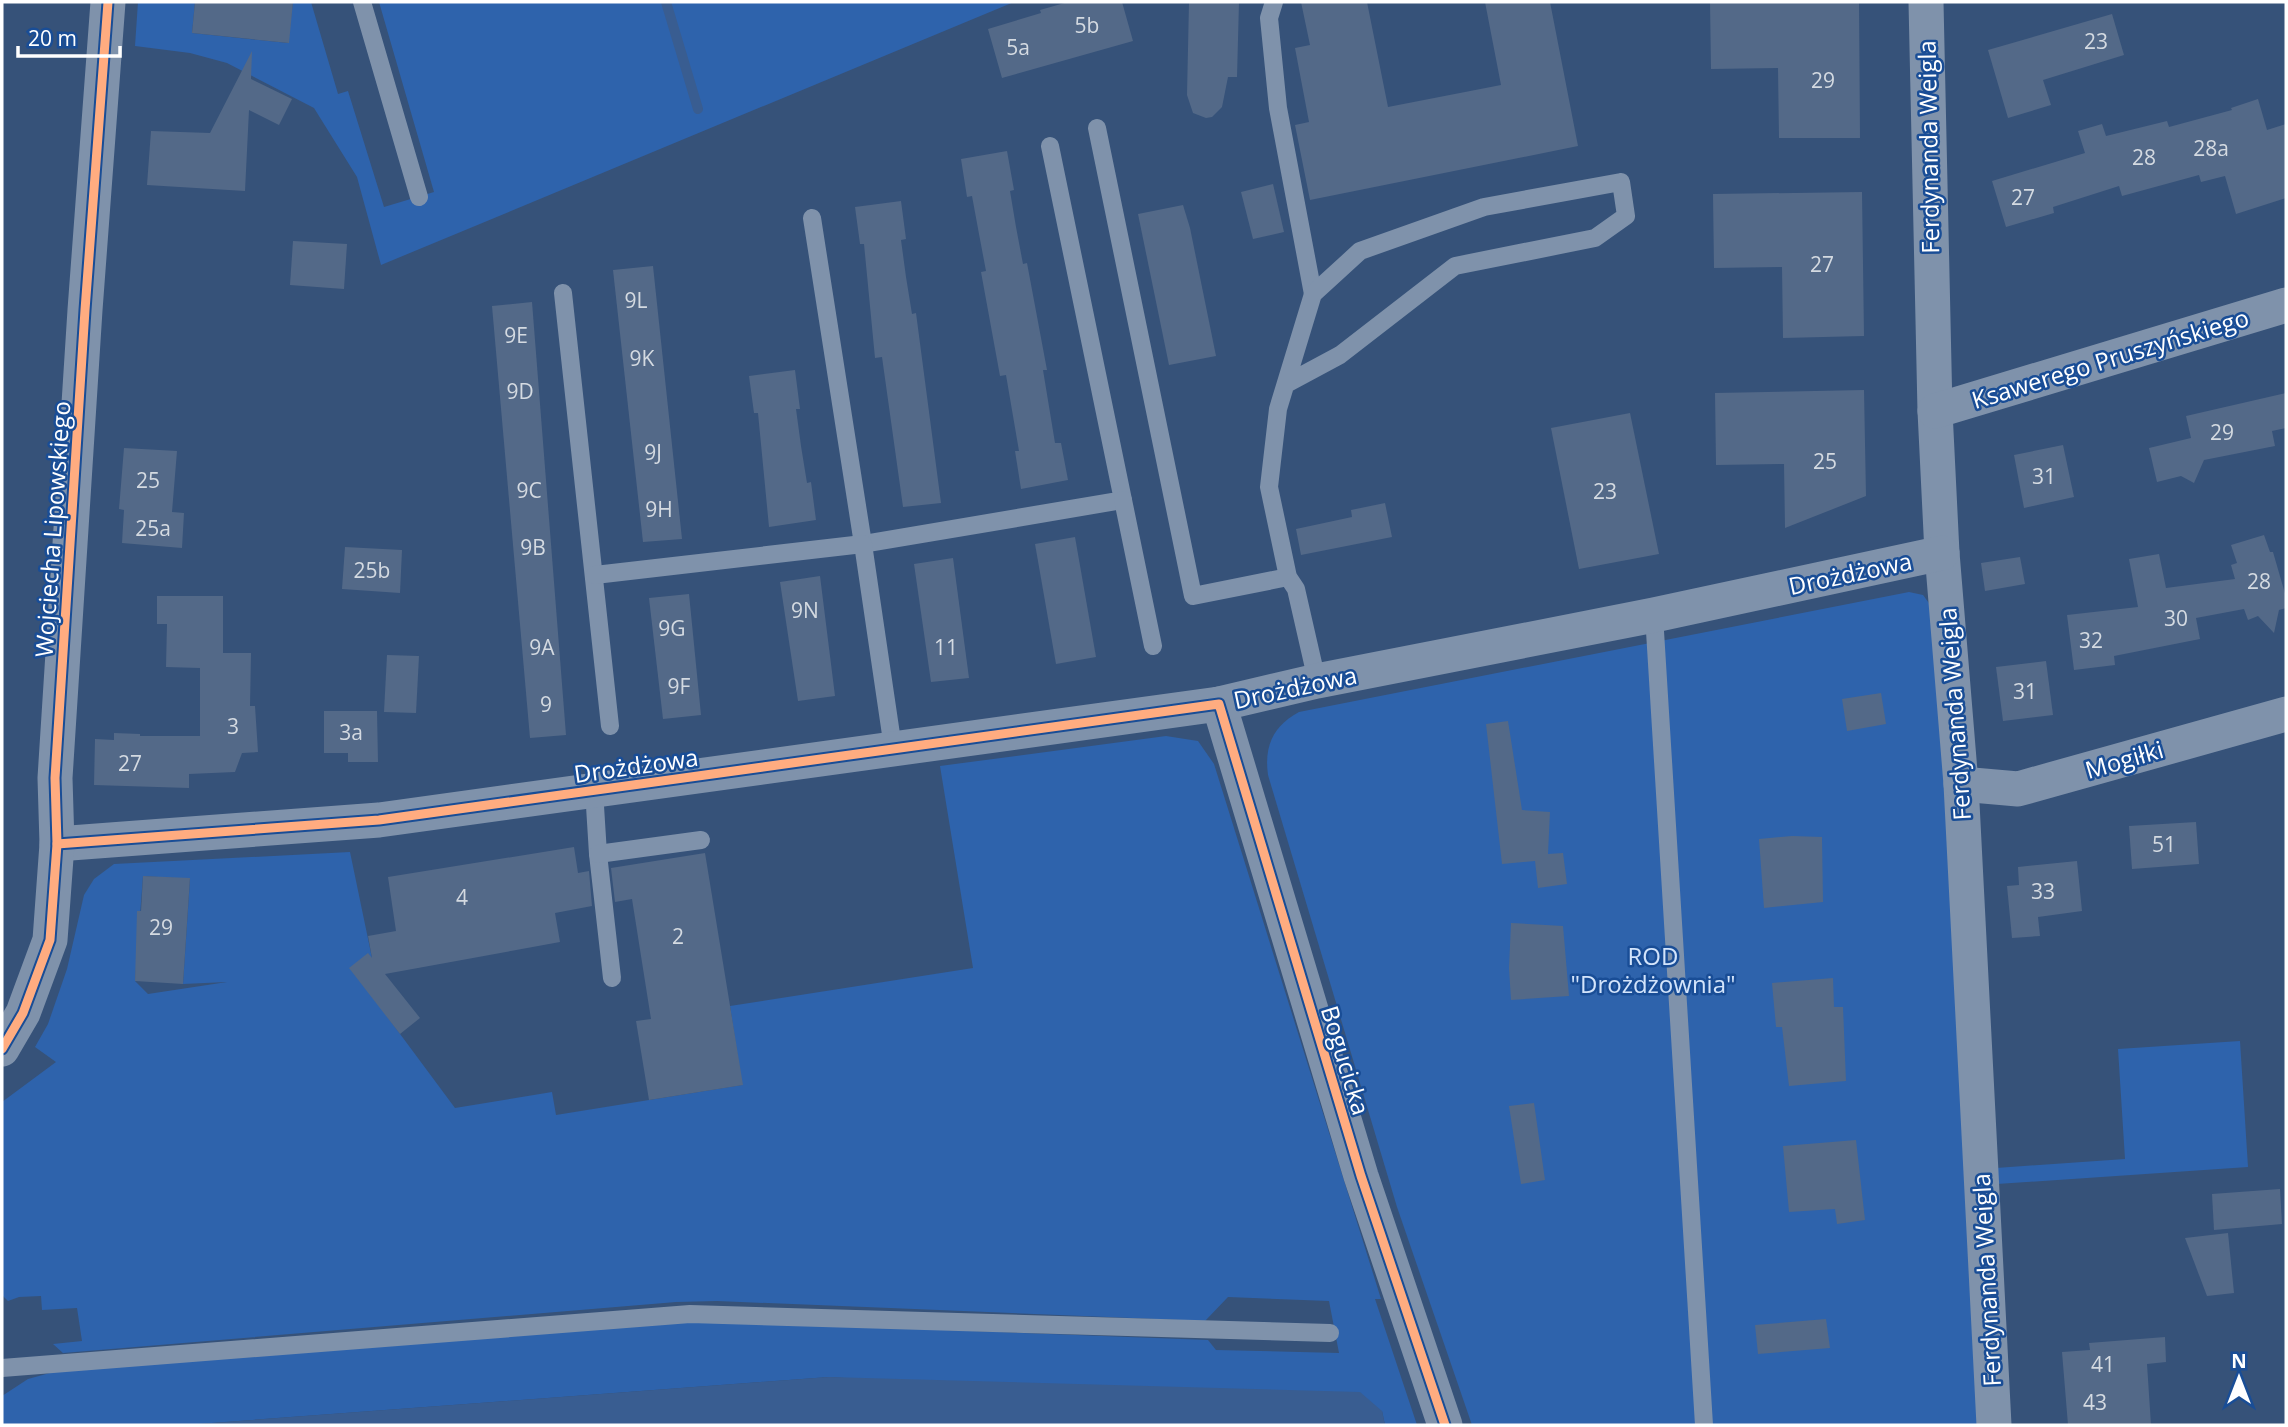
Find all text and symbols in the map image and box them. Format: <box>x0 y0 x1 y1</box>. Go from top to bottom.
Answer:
house number: 5b <box>1075 11 1099 39</box>
scale bar <box>18 14 119 58</box>
text: 20 m <box>28 24 77 52</box>
house number: 23 <box>2084 27 2108 55</box>
house number: 5a <box>1006 33 1030 61</box>
street label: Ferdynanda Weigla <box>1910 40 1946 254</box>
house number: 29 <box>1811 66 1835 94</box>
house number: 28a <box>2193 134 2229 162</box>
house number: 28 <box>2132 143 2156 171</box>
house number: 27 <box>2011 183 2035 211</box>
house number: 27 <box>1810 250 1834 278</box>
house number: 9L <box>625 286 648 314</box>
street label: Ksawerego Pruszyńskiego <box>1967 300 2253 416</box>
house number: 9E <box>504 321 528 349</box>
house number: 9K <box>630 344 655 372</box>
house number: 9D <box>506 377 534 405</box>
street label: Wojciecha Lipowskiego <box>27 400 77 658</box>
house number: 29 <box>2210 418 2234 446</box>
house number: 9J <box>644 438 662 466</box>
house number: 25 <box>1813 447 1837 475</box>
house number: 31 <box>2032 462 2056 490</box>
house number: 25 <box>136 466 160 494</box>
house number: 9C <box>516 476 542 504</box>
house number: 23 <box>1593 477 1617 505</box>
house number: 9H <box>645 495 673 523</box>
house number: 25a <box>135 514 171 542</box>
house number: 9B <box>520 533 546 561</box>
street label: Drożdżowa <box>1785 544 1915 602</box>
house number: 25b <box>354 556 390 584</box>
house number: 28 <box>2247 567 2271 595</box>
house number: 9N <box>791 596 819 624</box>
house number: 30 <box>2164 604 2188 632</box>
street label: Ferdynanda Weigla <box>1930 606 1978 822</box>
house number: 9G <box>658 614 686 642</box>
house number: 32 <box>2079 626 2103 654</box>
house number: 9A <box>529 633 555 661</box>
house number: 11 <box>934 633 958 661</box>
street label: Drożdżowa <box>1230 658 1360 716</box>
house number: 9F <box>668 672 691 700</box>
house number: 31 <box>2013 677 2037 705</box>
house number: 9 <box>540 690 552 718</box>
house number: 3 <box>227 712 239 740</box>
house number: 3a <box>339 718 363 746</box>
street label: Mogiłki <box>2081 732 2167 786</box>
street label: Drożdżowa <box>572 740 700 790</box>
house number: 27 <box>118 749 142 777</box>
house number: 51 <box>2152 830 2176 858</box>
house number: 33 <box>2031 877 2055 905</box>
house number: 4 <box>456 883 468 911</box>
house number: 29 <box>149 913 173 941</box>
house number: 2 <box>672 922 684 950</box>
park label: ROD "Drożdżownia" <box>1570 939 1736 1000</box>
street label: Bogucicka <box>1314 1001 1378 1119</box>
street label: Ferdynanda Weigla <box>1964 1173 2008 1387</box>
north arrow <box>2204 1343 2274 1413</box>
text: N <box>2231 1348 2247 1374</box>
house number: 41 <box>2091 1350 2115 1378</box>
house number: 43 <box>2083 1388 2107 1416</box>

